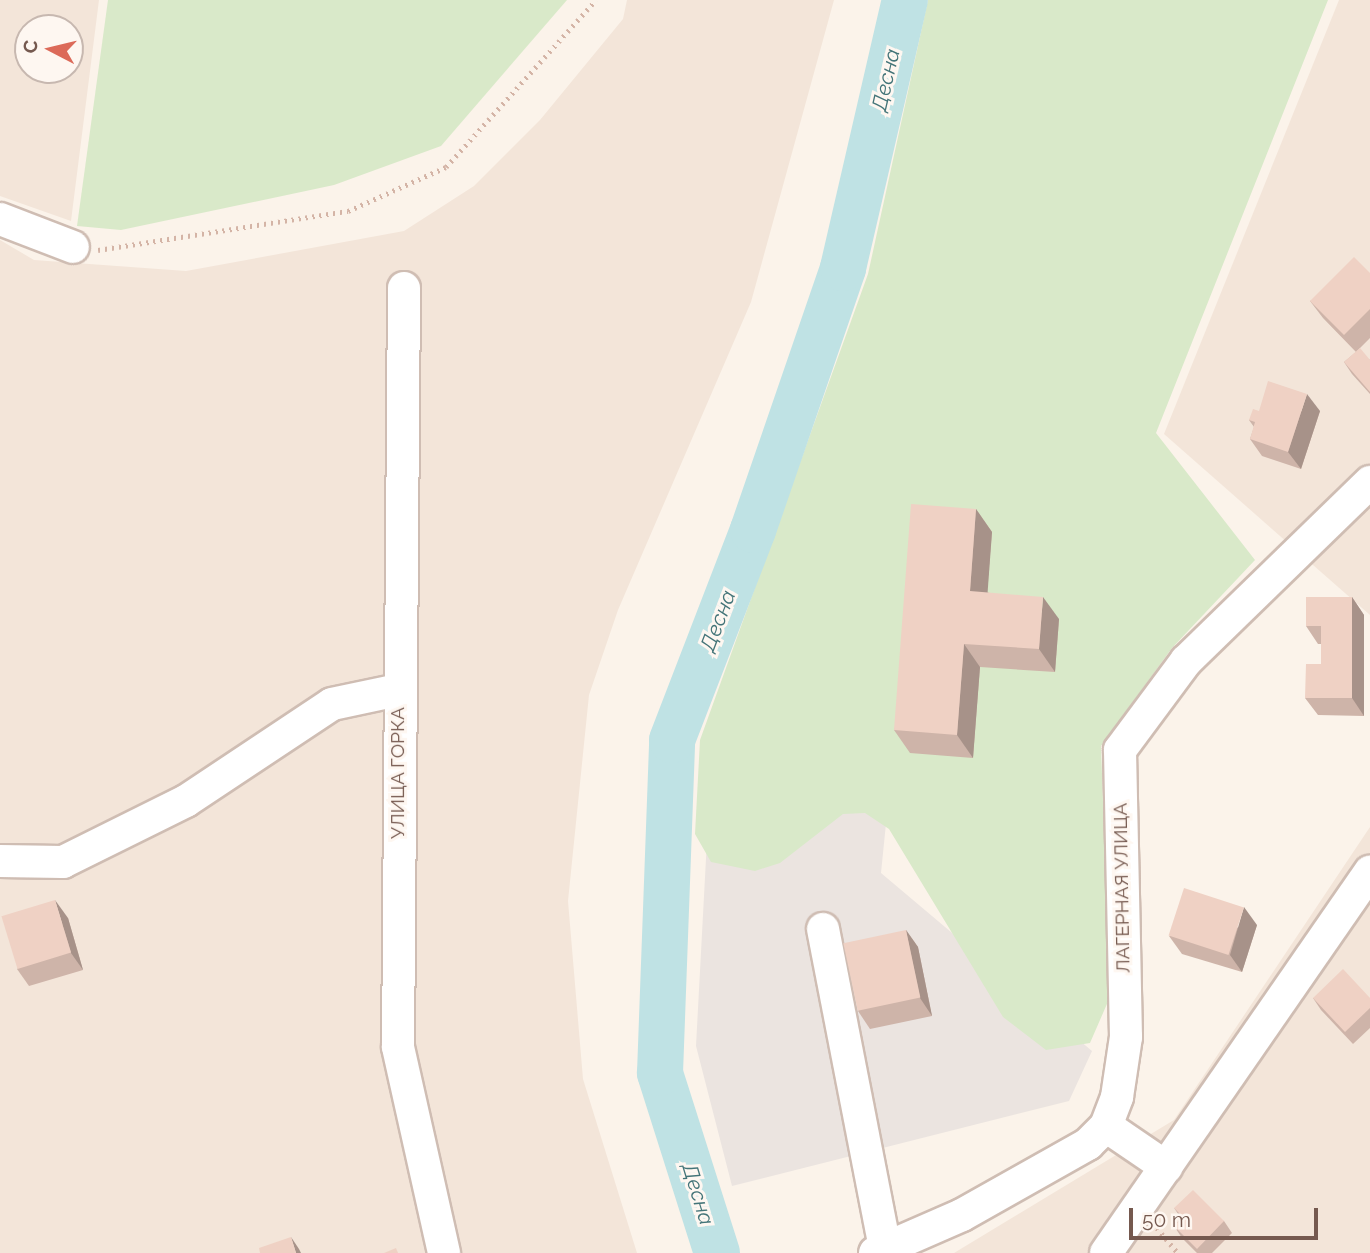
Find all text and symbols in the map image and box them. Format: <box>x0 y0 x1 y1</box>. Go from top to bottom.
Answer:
north arrow <box>14 14 84 84</box>
text: С <box>18 39 42 55</box>
water label: Десна <box>867 46 905 114</box>
water label: Десна <box>695 587 741 655</box>
street label: УЛИЦА ГОРКА <box>387 707 409 839</box>
street label: ЛАГЕРНАЯ УЛИЦА <box>1109 803 1135 973</box>
water label: Десна <box>677 1160 719 1228</box>
scale bar <box>1132 1194 1321 1238</box>
text: 50 m <box>1142 1207 1191 1232</box>

